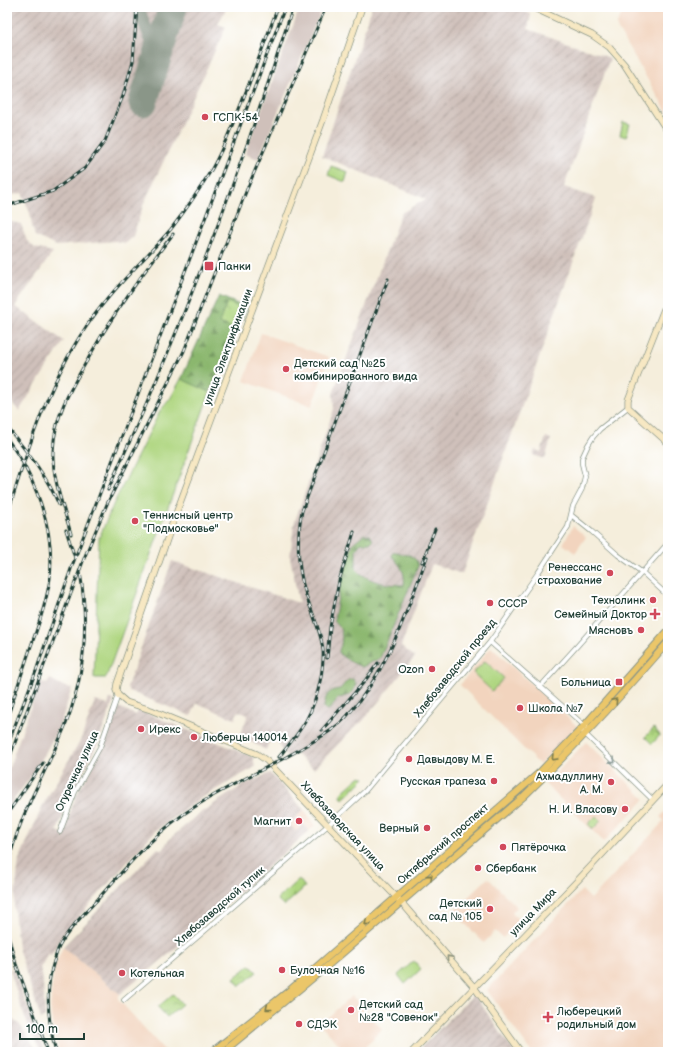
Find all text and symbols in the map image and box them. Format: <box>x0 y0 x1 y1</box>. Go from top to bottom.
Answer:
place label: ГСПК-54 <box>213 111 259 124</box>
marker: ГСПК-54 <box>200 112 210 122</box>
marker: Панки <box>203 260 215 272</box>
place label: Панки <box>218 260 251 273</box>
street label: улица Электрификации <box>201 287 255 407</box>
place label: Детский сад №25 комбинированного вида <box>294 357 418 383</box>
marker: Детский сад №25 комбинированного вида <box>281 364 291 374</box>
place label: Теннисный центр "Подмосковье" <box>143 509 234 535</box>
marker: Теннисный центр "Подмосковье" <box>130 516 140 526</box>
place label: Ренессанс страхование <box>537 561 603 587</box>
marker: Ренессанс страхование <box>605 568 615 578</box>
place label: Технолинк <box>591 594 645 607</box>
marker: Технолинк <box>648 595 658 605</box>
place label: СССР <box>498 597 527 610</box>
marker: СССР <box>485 598 495 608</box>
place label: Семейный Доктор <box>554 608 648 621</box>
marker: Семейный Доктор <box>650 609 660 619</box>
street label: Хлебозаводской проезд <box>411 616 499 720</box>
place label: Мясновъ <box>588 624 633 637</box>
marker: Мясновъ <box>636 625 646 635</box>
place label: Ozon <box>398 663 424 676</box>
marker: Ozon <box>427 664 437 674</box>
place label: Больница <box>561 676 611 689</box>
marker: Больница <box>614 677 624 687</box>
one-way arrow <box>611 698 618 706</box>
place label: Школа №7 <box>528 702 583 715</box>
marker: Школа №7 <box>515 703 525 713</box>
place label: Ирекс <box>149 723 181 736</box>
marker: Ирекс <box>136 724 146 734</box>
street label: Огуречная улица <box>53 728 102 813</box>
place label: Люберцы 140014 <box>201 731 288 744</box>
marker: Люберцы 140014 <box>189 732 199 742</box>
place label: Давыдову М. Е. <box>417 753 495 766</box>
one-way arrow <box>551 753 559 761</box>
marker: Давыдову М. Е. <box>404 754 414 764</box>
one-way arrow <box>608 756 616 764</box>
place label: Ахмадуллину А. М. <box>535 770 603 796</box>
place label: Русская трапеза <box>400 775 486 788</box>
marker: Русская трапеза <box>489 776 499 786</box>
marker: Ахмадуллину А. М. <box>606 777 616 787</box>
street label: Хлебозаводская улица <box>298 779 388 874</box>
street label: Октябрьский проспект <box>395 801 491 887</box>
place label: Н. И. Власову <box>549 803 617 816</box>
marker: Н. И. Власову <box>620 804 630 814</box>
place label: Магнит <box>254 815 291 828</box>
marker: Магнит <box>294 816 304 826</box>
place label: Верный <box>379 822 419 835</box>
marker: Верный <box>422 823 432 833</box>
place label: Пятёрочка <box>511 841 567 854</box>
marker: Пятёрочка <box>498 842 508 852</box>
place label: Сбербанк <box>486 862 537 875</box>
street label: Хлебозаводской тупик <box>172 863 268 949</box>
marker: Сбербанк <box>473 863 483 873</box>
one-way arrow <box>426 875 433 882</box>
street label: улица Мира <box>507 885 559 939</box>
place label: Детский сад № 105 <box>429 897 482 923</box>
marker: Детский сад № 105 <box>485 904 495 914</box>
one-way arrow <box>364 919 372 926</box>
one-way arrow <box>446 955 453 963</box>
place label: Булочная №16 <box>290 964 365 977</box>
marker: Булочная №16 <box>277 965 287 975</box>
place label: Котельная <box>130 967 184 980</box>
marker: Котельная <box>117 968 127 978</box>
place label: Детский сад №28 "Совенок" <box>359 998 438 1024</box>
one-way arrow <box>266 1003 273 1010</box>
marker: Детский сад №28 "Совенок" <box>346 1005 356 1015</box>
place label: Люберецкий родильный дом <box>556 1005 636 1031</box>
marker: Люберецкий родильный дом <box>542 1011 554 1023</box>
scale bar <box>20 1015 84 1041</box>
place label: СДЭК <box>307 1018 338 1031</box>
marker: СДЭК <box>294 1019 304 1029</box>
text: 100 m <box>26 1022 58 1037</box>

